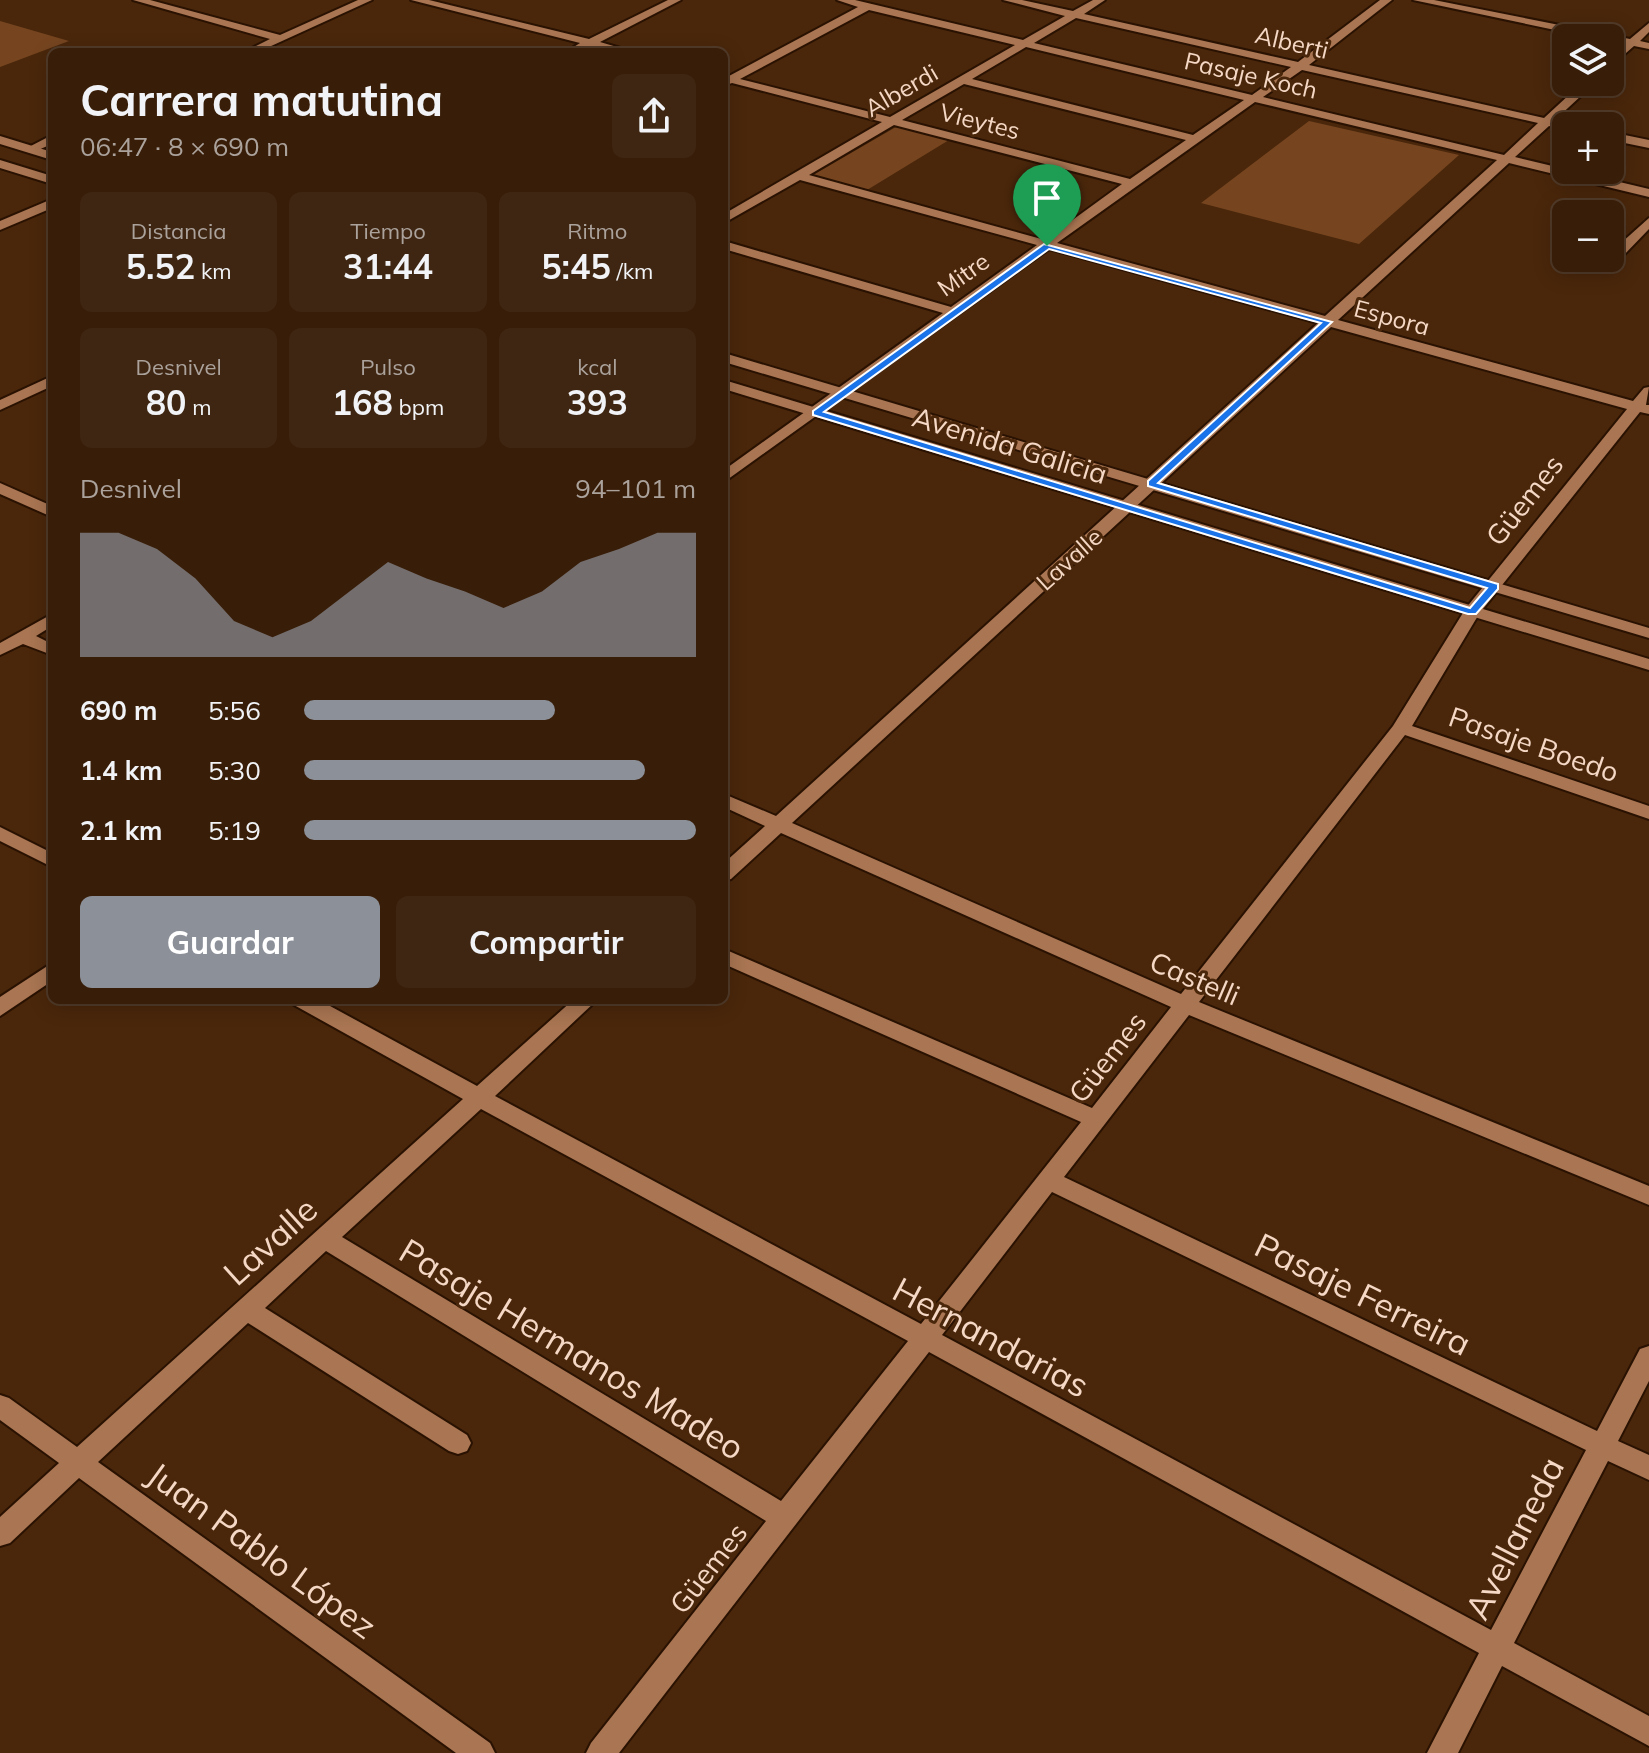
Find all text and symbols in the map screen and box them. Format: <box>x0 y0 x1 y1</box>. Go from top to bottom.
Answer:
street label: Alberti <box>1252 19 1332 65</box>
map controls <box>1552 24 1624 272</box>
button: layers <box>1552 24 1624 96</box>
street label: Pasaje Koch <box>1182 45 1320 105</box>
street label: Alberdi <box>859 57 943 123</box>
text: Carrera matutina <box>80 72 443 127</box>
button: share <box>612 74 696 158</box>
street label: Vieytes <box>937 97 1023 145</box>
button: + <box>1552 112 1624 184</box>
text: 06:47 · 8 × 690 m <box>80 130 289 163</box>
pin <box>1013 164 1081 246</box>
icon: arrive <box>1025 176 1069 220</box>
button: − <box>1552 200 1624 272</box>
text: Distancia <box>131 217 226 245</box>
text: Tiempo <box>350 217 426 245</box>
text: Ritmo <box>567 217 627 245</box>
text: 5.52 <box>126 245 195 288</box>
text: 31:44 <box>343 245 433 288</box>
text: 5:45 <box>541 245 611 288</box>
street label: Mitre <box>931 246 995 302</box>
text: km <box>195 257 232 285</box>
text: /km <box>611 257 653 285</box>
street label: Espora <box>1351 293 1433 341</box>
text: Desnivel <box>136 353 222 381</box>
text: Pulso <box>360 353 416 381</box>
text: kcal <box>577 353 617 381</box>
text: 80 <box>146 381 187 424</box>
text: 168 <box>332 381 393 424</box>
text: 393 <box>567 381 628 424</box>
text: m <box>187 393 212 421</box>
text: bpm <box>393 393 444 421</box>
street label: Avenida Galicia <box>908 399 1112 491</box>
street label: Güemes <box>1478 448 1570 552</box>
text: Desnivel <box>80 472 182 505</box>
text: 94–101 m <box>575 472 696 505</box>
street label: Lavalle <box>1030 522 1108 596</box>
text: 690 m <box>80 694 157 727</box>
text: 5:56 <box>208 694 261 727</box>
street label: Pasaje Boedo <box>1444 699 1624 789</box>
text: 1.4 km <box>80 754 163 787</box>
text: 5:30 <box>208 754 261 787</box>
text: 2.1 km <box>80 814 163 847</box>
text: 5:19 <box>208 814 261 847</box>
button: Guardar <box>80 896 380 988</box>
button: Compartir <box>396 896 696 988</box>
street label: Castelli <box>1145 944 1245 1012</box>
street label: Güemes <box>1061 1005 1153 1109</box>
street label: Lavalle <box>214 1188 326 1294</box>
street label: Pasaje Ferreira <box>1248 1223 1478 1365</box>
street label: Pasaje Hermanos Madeo <box>392 1229 752 1469</box>
street label: Hernandarias <box>886 1267 1096 1407</box>
street label: Avellaneda <box>1455 1450 1573 1626</box>
street label: Juan Pablo López <box>139 1452 385 1648</box>
street label: Güemes <box>662 1516 754 1620</box>

